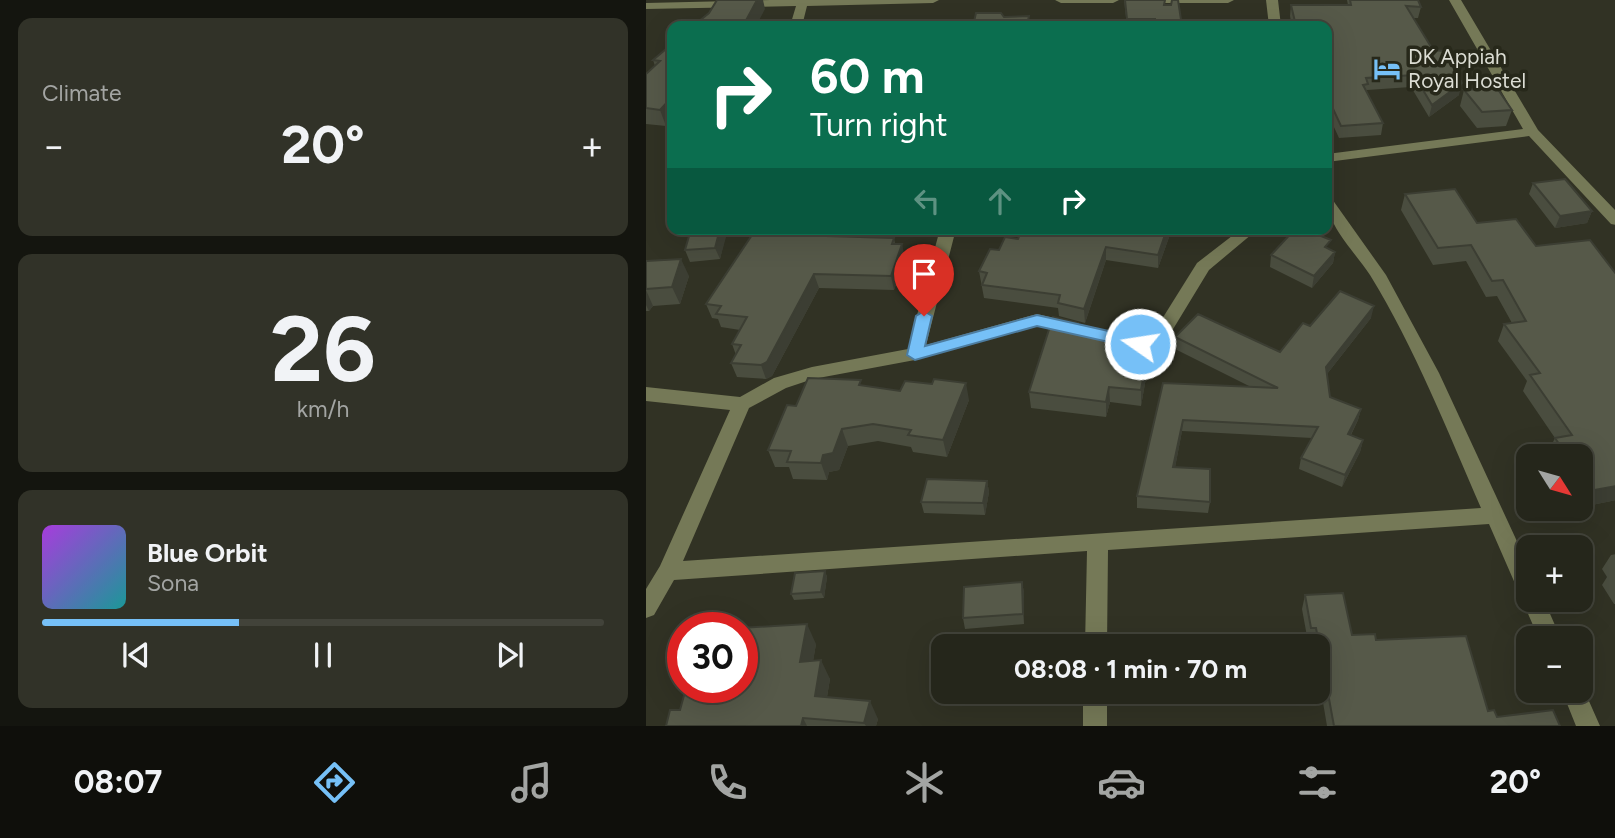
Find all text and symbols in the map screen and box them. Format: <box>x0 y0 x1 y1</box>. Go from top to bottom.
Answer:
place label: DK Appiah Royal Hostel <box>1408 44 1526 93</box>
text: 60 m <box>810 46 925 105</box>
icon: right <box>695 49 786 140</box>
hotel icon: DK Appiah Royal Hostel <box>1372 54 1402 84</box>
text: Climate <box>42 79 121 107</box>
text: Turn right <box>810 106 948 144</box>
text: 20° <box>281 114 365 176</box>
text: − <box>42 123 66 169</box>
text: + <box>580 123 604 169</box>
icon: left <box>908 182 946 220</box>
icon: ahead <box>981 182 1019 220</box>
icon: right <box>1054 182 1092 220</box>
pin <box>894 244 954 316</box>
icon: arrive <box>905 255 943 293</box>
text: 26 <box>270 295 376 404</box>
position arrow <box>1103 307 1177 381</box>
text: km/h <box>297 395 349 423</box>
north arrow <box>1516 444 1593 522</box>
map controls <box>1516 444 1593 703</box>
button: + <box>1516 535 1593 612</box>
text: Blue Orbit <box>147 537 268 569</box>
text: Sona <box>147 569 199 597</box>
speed limit sign: 30 <box>667 612 758 703</box>
button: − <box>1516 626 1593 703</box>
icon: previous <box>117 636 155 674</box>
icon: pause <box>304 636 342 674</box>
icon: next <box>491 636 529 674</box>
text: 08:08 · 1 min · 70 m <box>1014 653 1247 685</box>
icon: directions <box>310 758 359 807</box>
icon: music <box>507 758 556 807</box>
icon: phone <box>703 758 752 807</box>
icon: climate <box>900 758 949 807</box>
icon: car <box>1097 758 1146 807</box>
icon: filters <box>1293 758 1342 807</box>
text: 08:07 <box>74 763 162 801</box>
text: 20° <box>1490 763 1541 801</box>

